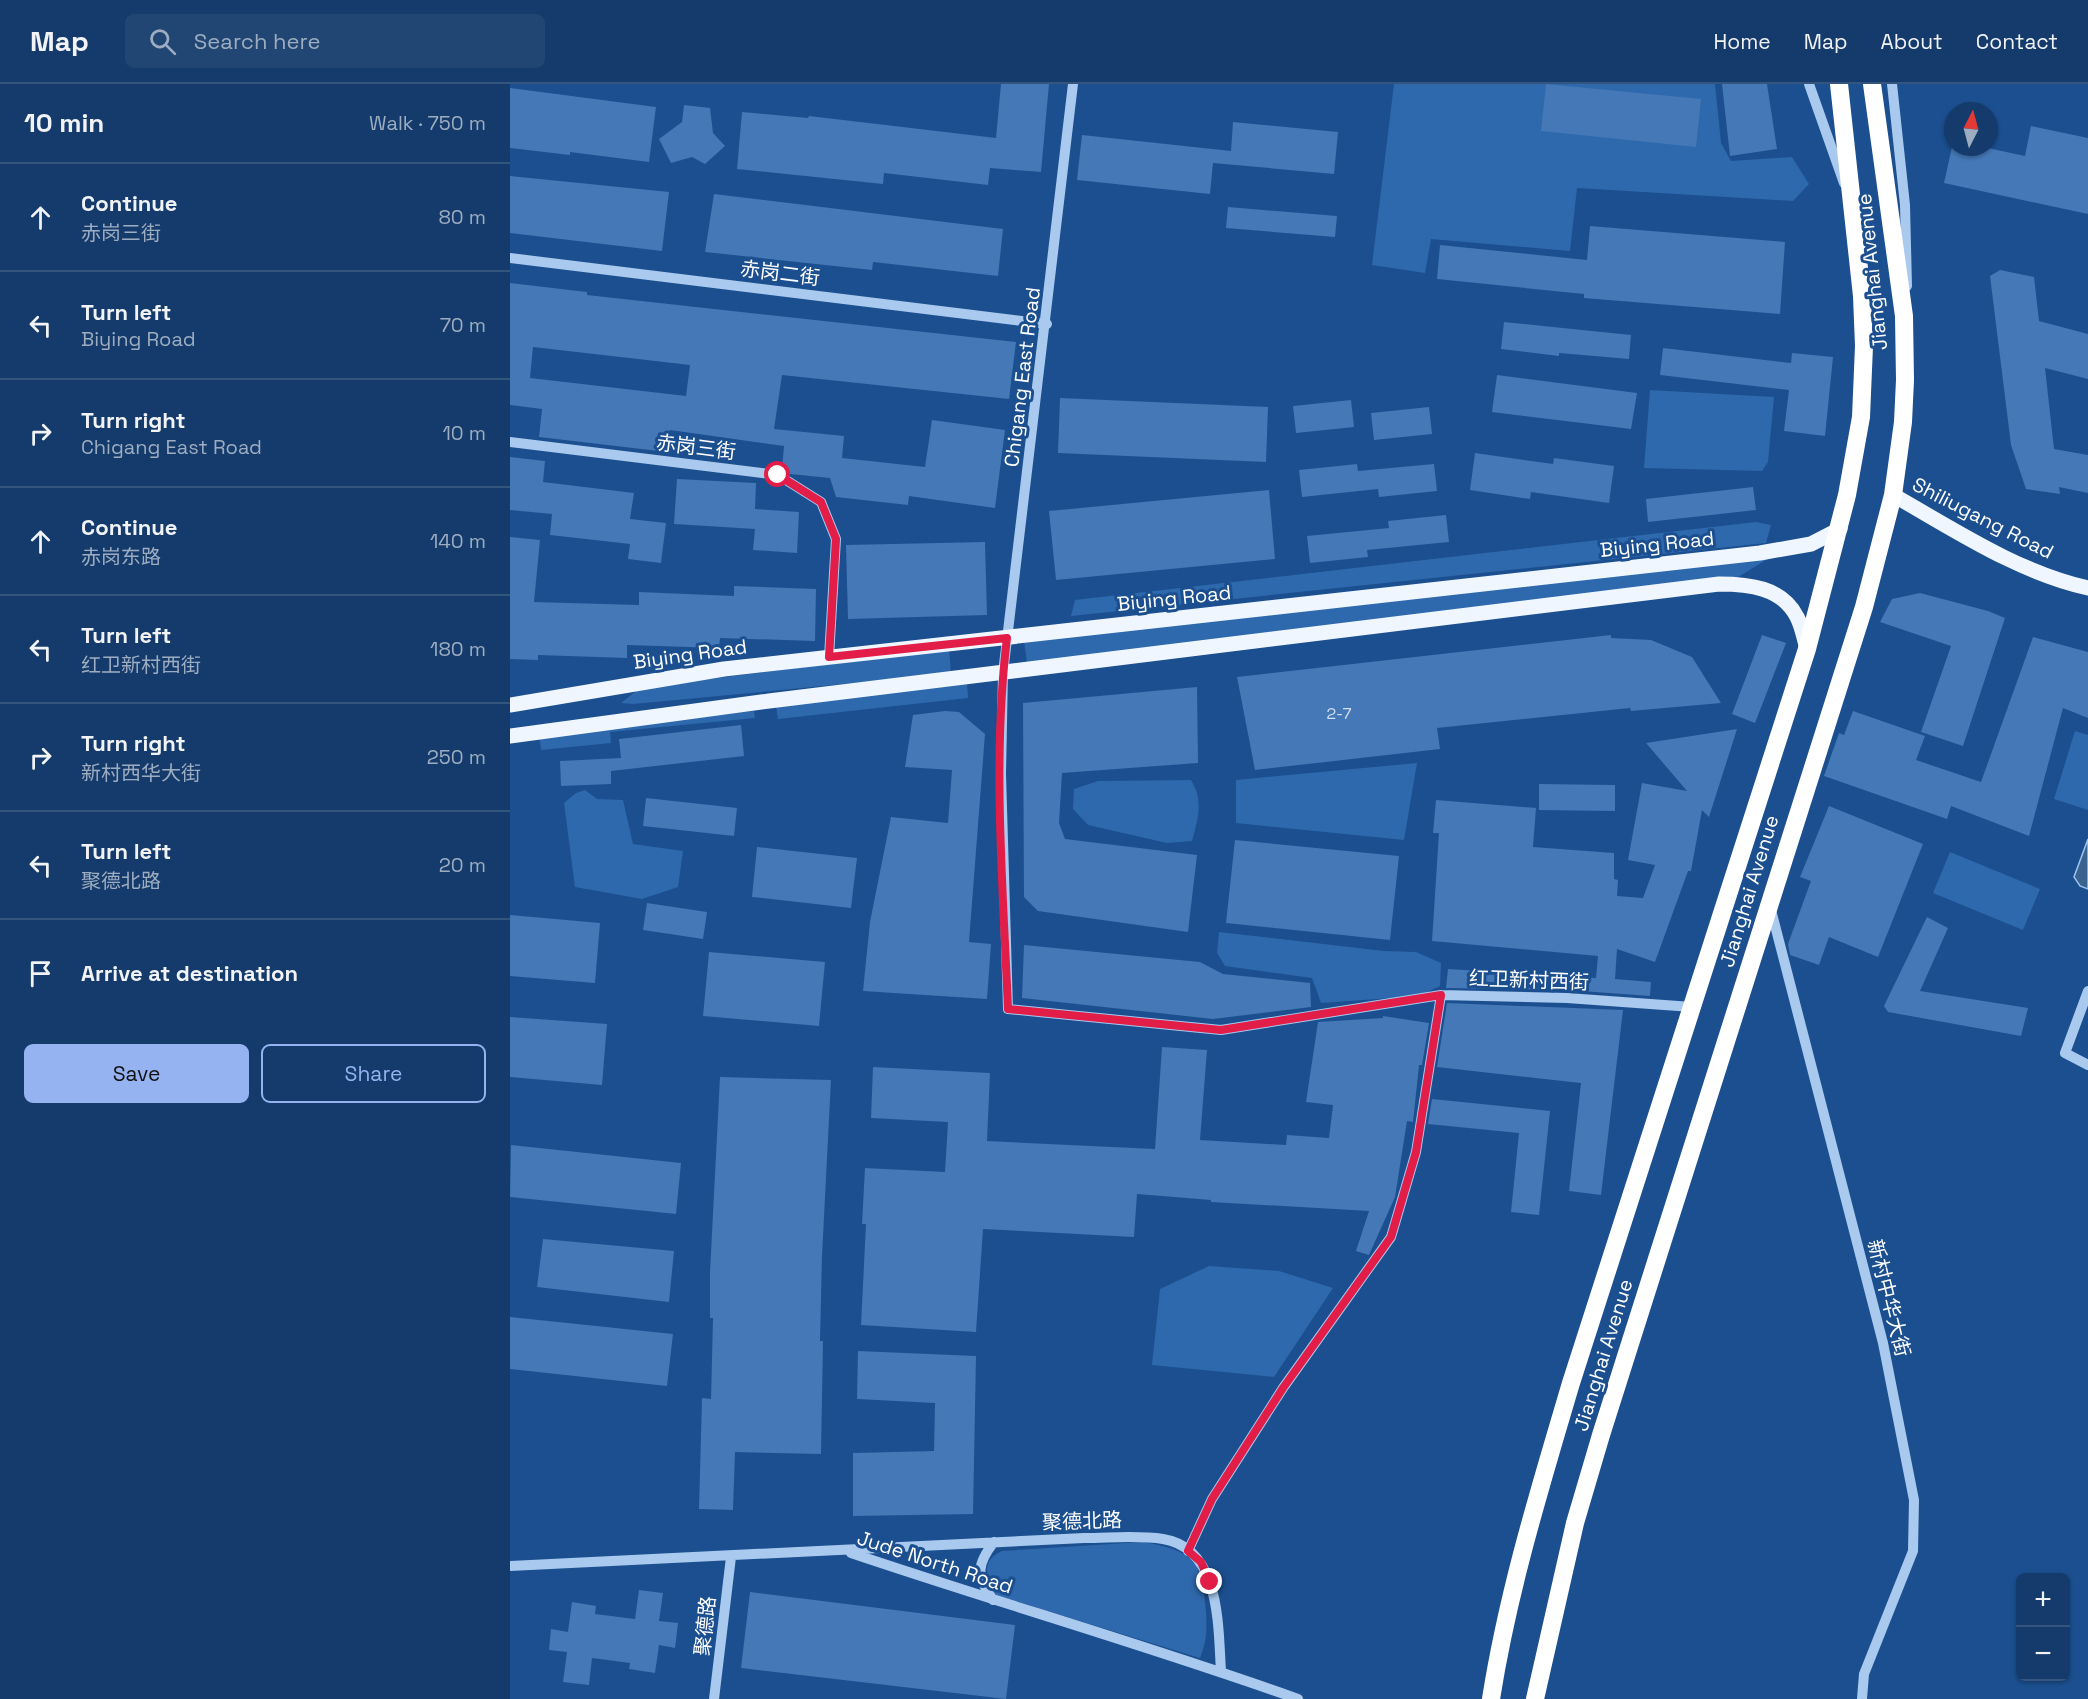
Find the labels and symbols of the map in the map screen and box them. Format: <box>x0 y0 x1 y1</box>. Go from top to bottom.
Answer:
north arrow <box>1944 102 1998 156</box>
street label: Jianghai Avenue <box>1851 192 1893 352</box>
street label: 赤岗二街 <box>739 255 821 291</box>
street label: Chigang East Road <box>998 286 1046 468</box>
street label: 赤岗三街 <box>655 429 737 465</box>
route start <box>764 461 790 487</box>
street label: Shiliugang Road <box>1908 471 2058 565</box>
street label: Biying Road <box>1599 525 1715 563</box>
street label: Biying Road <box>1116 579 1232 617</box>
street label: Biying Road <box>631 633 749 675</box>
house number: 2-7 <box>1327 703 1351 724</box>
street label: Jianghai Avenue <box>1714 812 1784 970</box>
street label: 红卫新村西街 <box>1469 965 1589 995</box>
street label: 新村中华大街 <box>1862 1237 1916 1359</box>
street label: Jianghai Avenue <box>1568 1276 1638 1434</box>
street label: 聚德北路 <box>1042 1507 1122 1535</box>
street label: Jude North Road <box>854 1525 1016 1599</box>
route end <box>1196 1568 1222 1594</box>
street label: 聚德路 <box>689 1595 721 1657</box>

